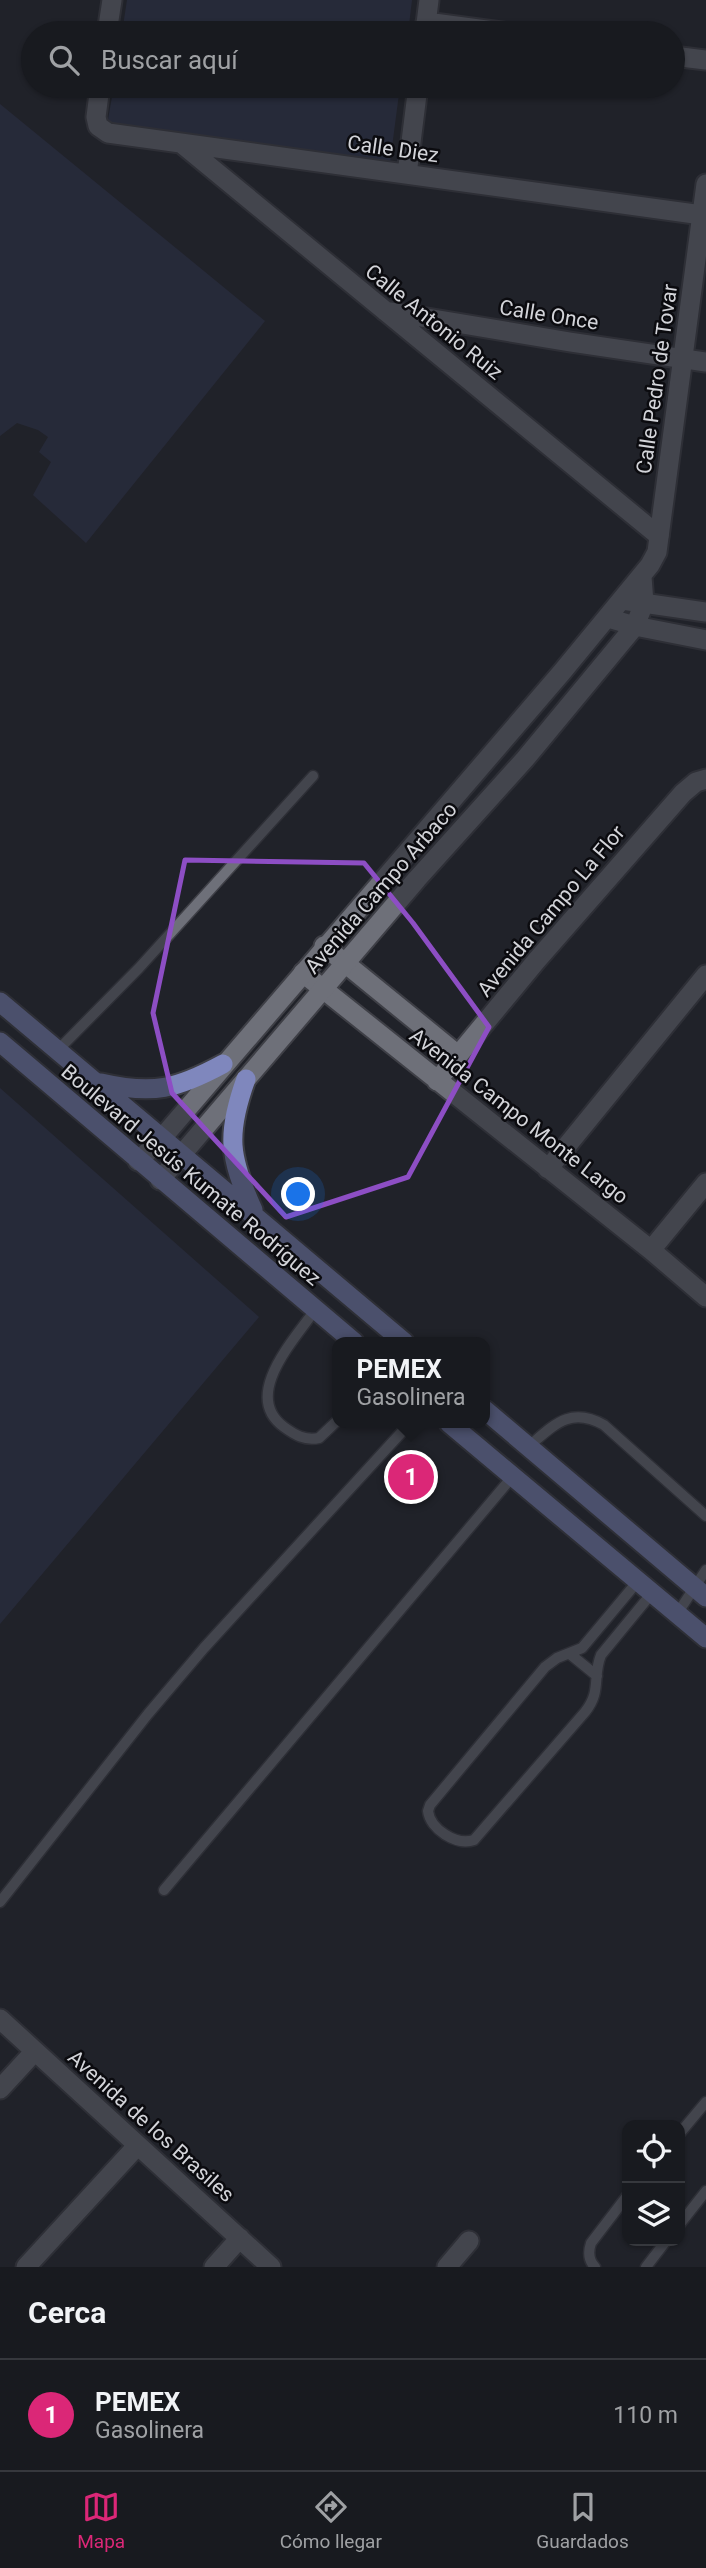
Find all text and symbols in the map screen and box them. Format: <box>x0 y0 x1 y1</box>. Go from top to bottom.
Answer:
search box <box>21 21 685 98</box>
icon: search <box>45 41 83 79</box>
text: Buscar aquí <box>101 45 238 75</box>
street label: Calle Diez <box>346 131 440 167</box>
street label: Calle Antonio Ruiz <box>361 259 507 385</box>
street label: Calle Pedro de Tovar <box>632 283 682 475</box>
street label: Calle Once <box>498 295 600 335</box>
street label: Avenida Campo Arbaco <box>300 797 462 979</box>
street label: Avenida Campo La Flor <box>472 821 630 1001</box>
street label: Avenida Campo Monte Largo <box>405 1023 633 1209</box>
street label: Boulevard Jesús Kumate Rodríguez <box>57 1059 325 1291</box>
your location <box>281 1177 315 1211</box>
popup <box>332 1337 490 1428</box>
text: PEMEX <box>356 1354 442 1384</box>
text: Gasolinera <box>356 1384 466 1411</box>
pin: 1 <box>388 1451 434 1503</box>
street label: Avenida de los Brasiles <box>63 2045 239 2207</box>
map controls <box>622 2120 685 2246</box>
button: locate <box>622 2120 685 2183</box>
button: layers <box>622 2183 685 2246</box>
text: Cerca <box>28 2295 106 2330</box>
text: PEMEX <box>95 2387 180 2417</box>
text: 1 <box>44 2402 58 2429</box>
text: 110 m <box>613 2402 678 2429</box>
text: Gasolinera <box>95 2417 204 2444</box>
tab: Mapa <box>77 2488 125 2553</box>
tab: Cómo llegar <box>280 2488 382 2553</box>
tab: Guardados <box>536 2488 629 2553</box>

